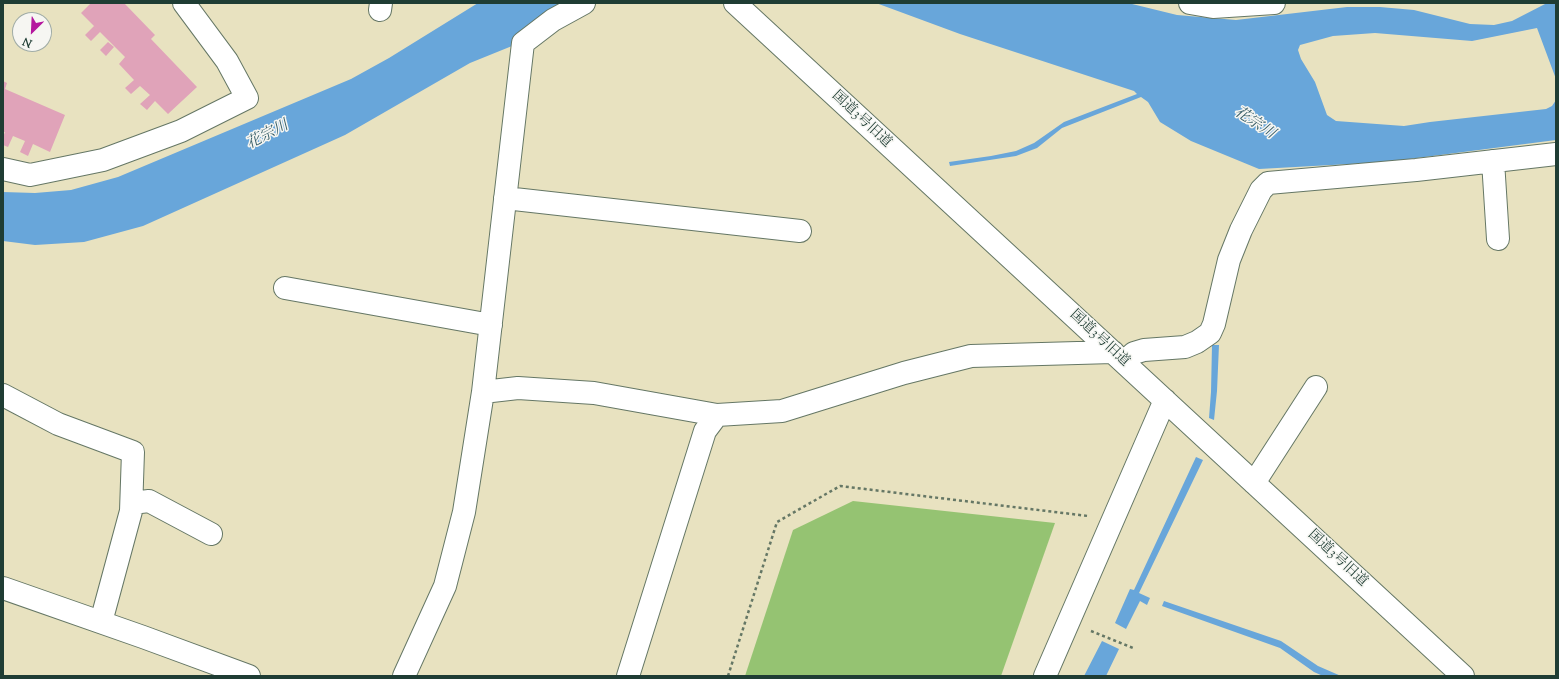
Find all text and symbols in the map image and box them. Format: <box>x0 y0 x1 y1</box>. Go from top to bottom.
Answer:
north arrow <box>12 12 52 52</box>
text: N <box>20 33 35 51</box>
street label: 国道3号旧道 <box>828 88 894 152</box>
water label: 花宗川 <box>1230 104 1278 144</box>
water label: 花宗川 <box>244 117 292 155</box>
street label: 国道3号旧道 <box>1066 307 1132 371</box>
street label: 国道3号旧道 <box>1304 527 1370 591</box>

